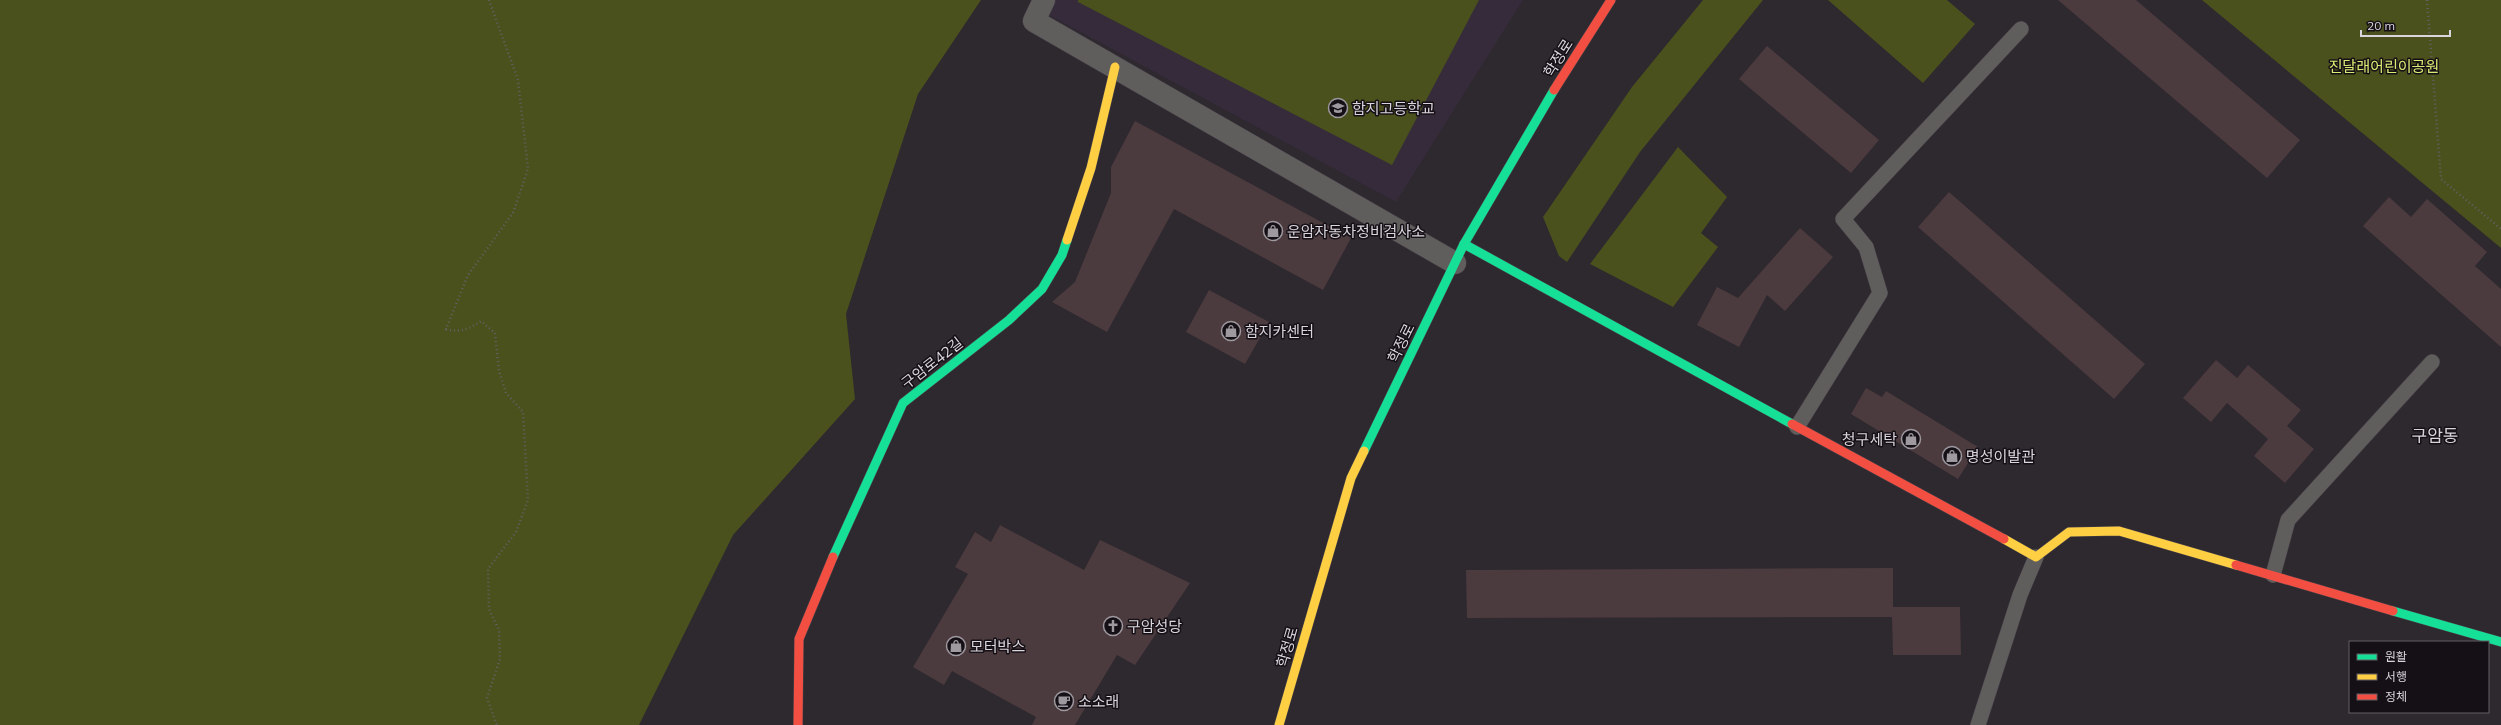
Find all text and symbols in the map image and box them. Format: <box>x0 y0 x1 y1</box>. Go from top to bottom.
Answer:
scale bar <box>2361 12 2450 38</box>
text: 20 m <box>2367 18 2395 33</box>
street label: 학정로 <box>1539 35 1577 81</box>
park label: 진달래어린이공원 <box>2329 57 2439 76</box>
school or university icon: 함지고등학교 <box>1327 97 1349 119</box>
place label: 함지고등학교 <box>1352 99 1435 118</box>
shop icon: 운암자동차정비검사소 <box>1262 220 1284 242</box>
place label: 운암자동차정비검사소 <box>1287 222 1425 241</box>
shop icon: 함지카센터 <box>1220 320 1242 342</box>
street label: 학정로 <box>1383 320 1419 366</box>
place label: 함지카센터 <box>1245 322 1314 341</box>
street label: 구암로42길 <box>897 333 967 393</box>
district label: 구암동 <box>2412 425 2458 446</box>
shop icon: 청구세탁 <box>1900 428 1922 450</box>
place label: 청구세탁 <box>1842 430 1897 449</box>
shop icon: 명성이발관 <box>1941 445 1963 467</box>
place label: 명성이발관 <box>1966 447 2035 466</box>
church icon: 구암성당 <box>1102 615 1124 637</box>
place label: 구암성당 <box>1127 617 1182 636</box>
street label: 학정로 <box>1272 624 1302 670</box>
shop icon: 모터박스 <box>945 635 967 657</box>
place label: 모터박스 <box>970 637 1025 656</box>
legend <box>2349 641 2489 713</box>
text: 원활 <box>2385 649 2407 664</box>
text: 서행 <box>2385 669 2407 684</box>
text: 정체 <box>2385 689 2407 704</box>
cafe icon: 소소래 <box>1053 690 1075 712</box>
place label: 소소래 <box>1078 692 1119 711</box>

